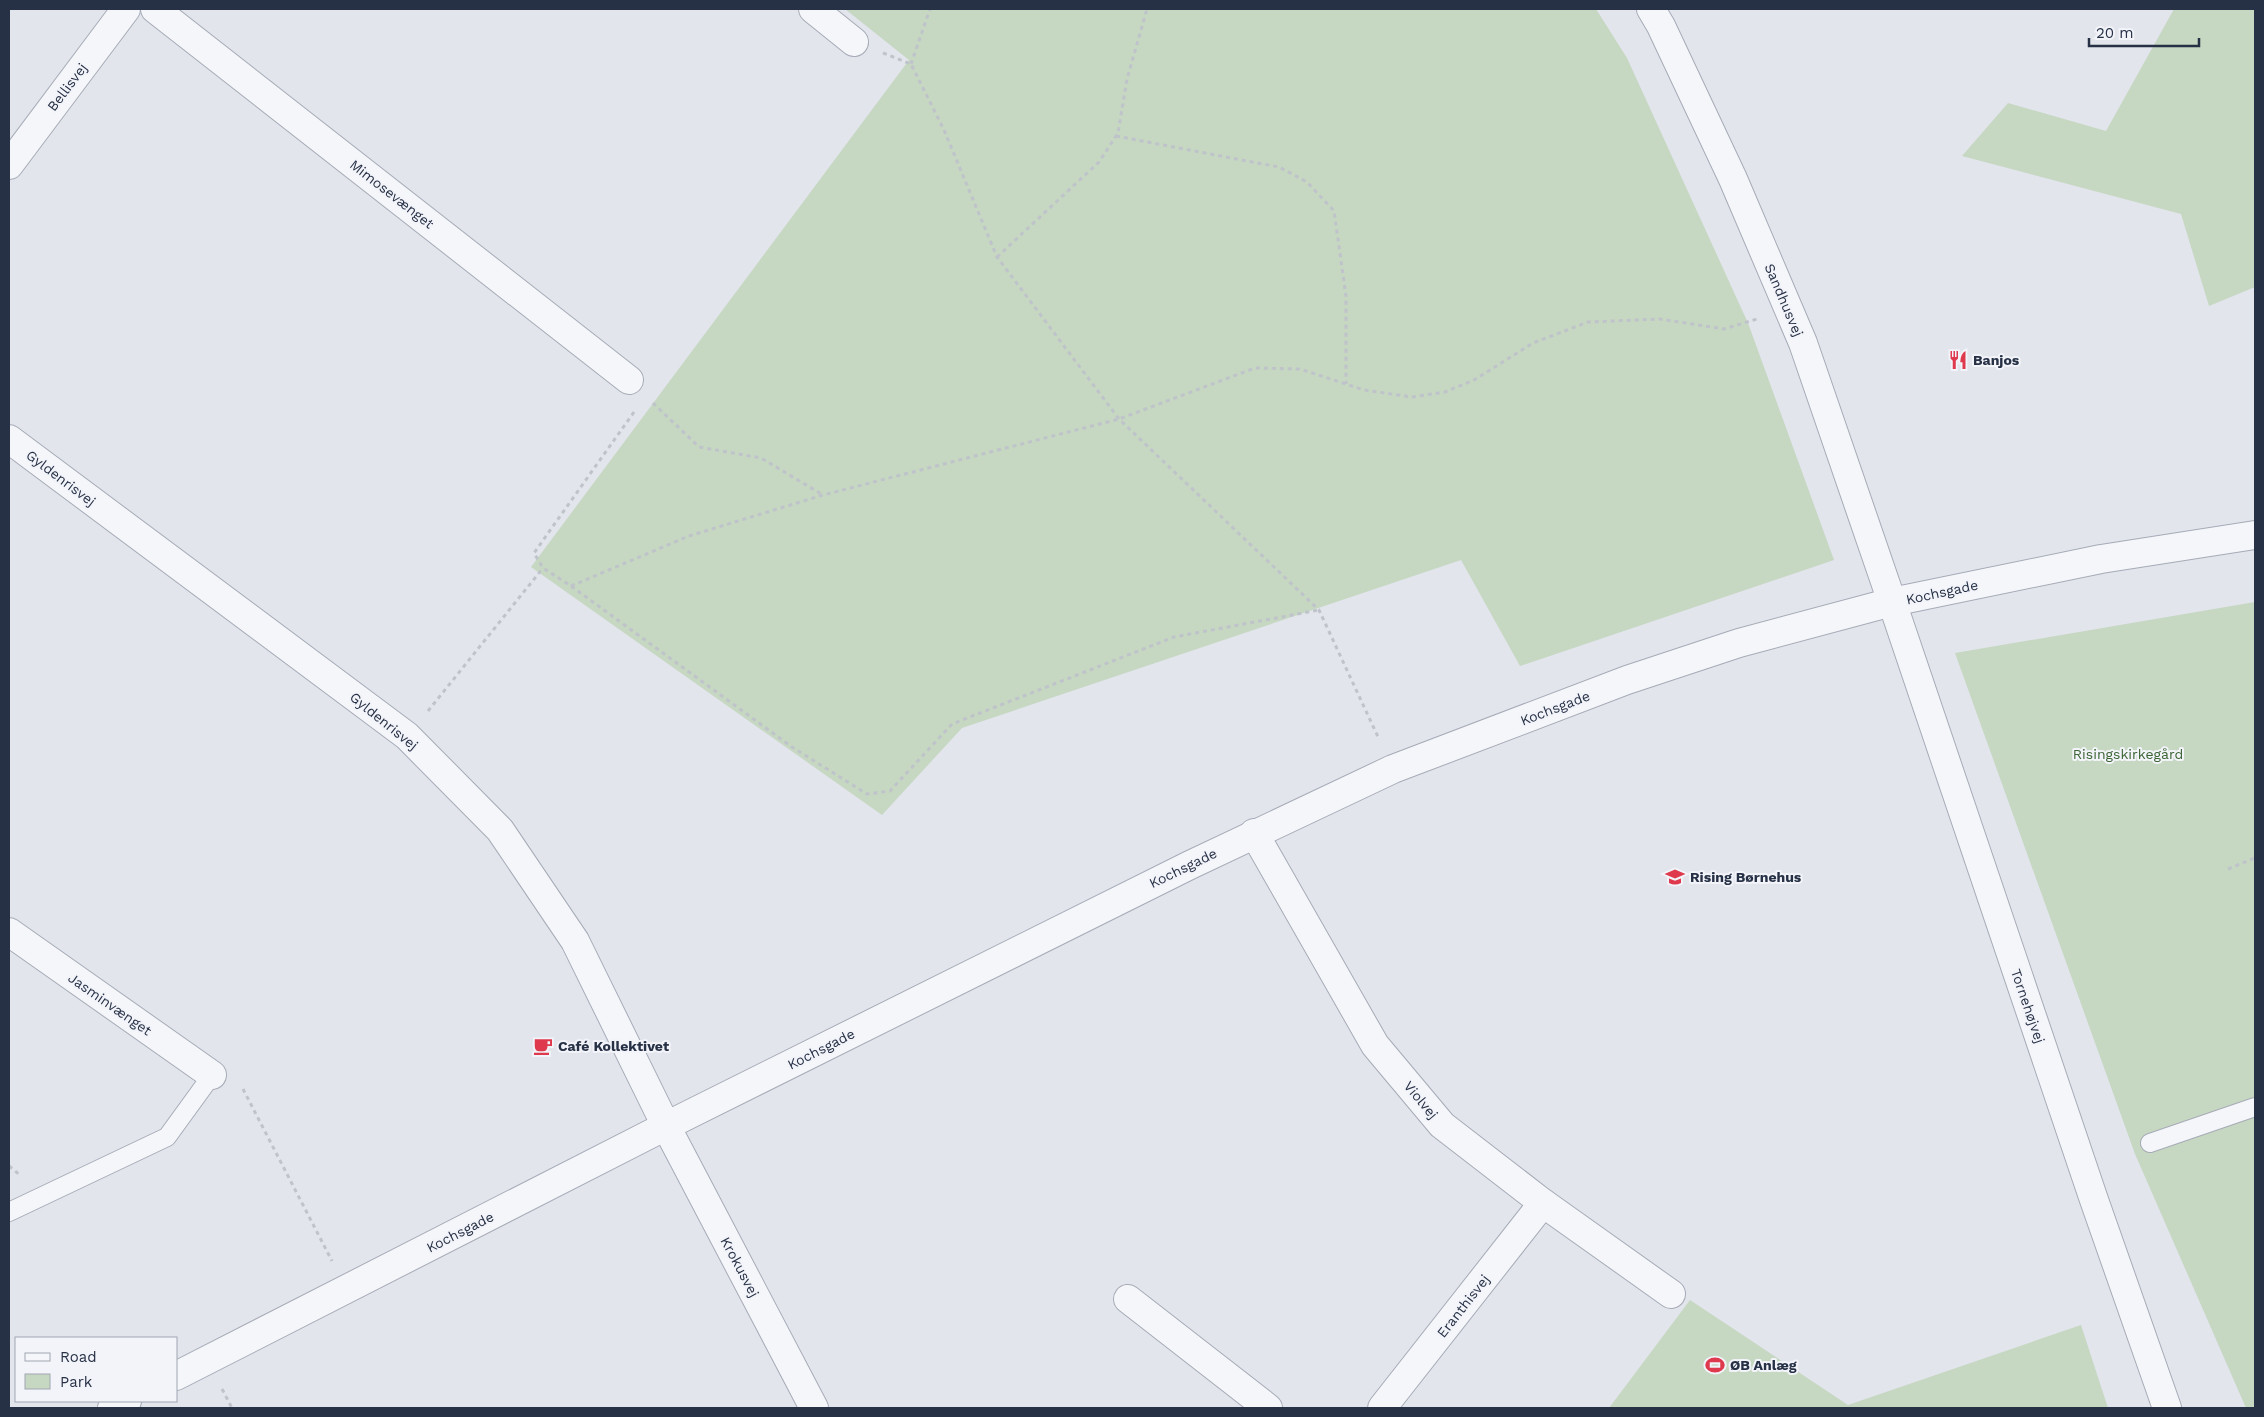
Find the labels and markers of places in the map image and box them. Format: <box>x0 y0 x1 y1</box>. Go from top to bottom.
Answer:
restaurant icon: Banjos <box>1947 349 1969 371</box>
place label: Banjos <box>1973 352 2020 368</box>
school or university icon: Rising Børnehus <box>1664 866 1686 888</box>
place label: Rising Børnehus <box>1690 869 1802 885</box>
cafe icon: Café Kollektivet <box>532 1035 554 1057</box>
place label: Café Kollektivet <box>558 1038 669 1054</box>
sports icon: ØB Anlæg <box>1704 1354 1726 1376</box>
place label: ØB Anlæg <box>1730 1357 1797 1373</box>

